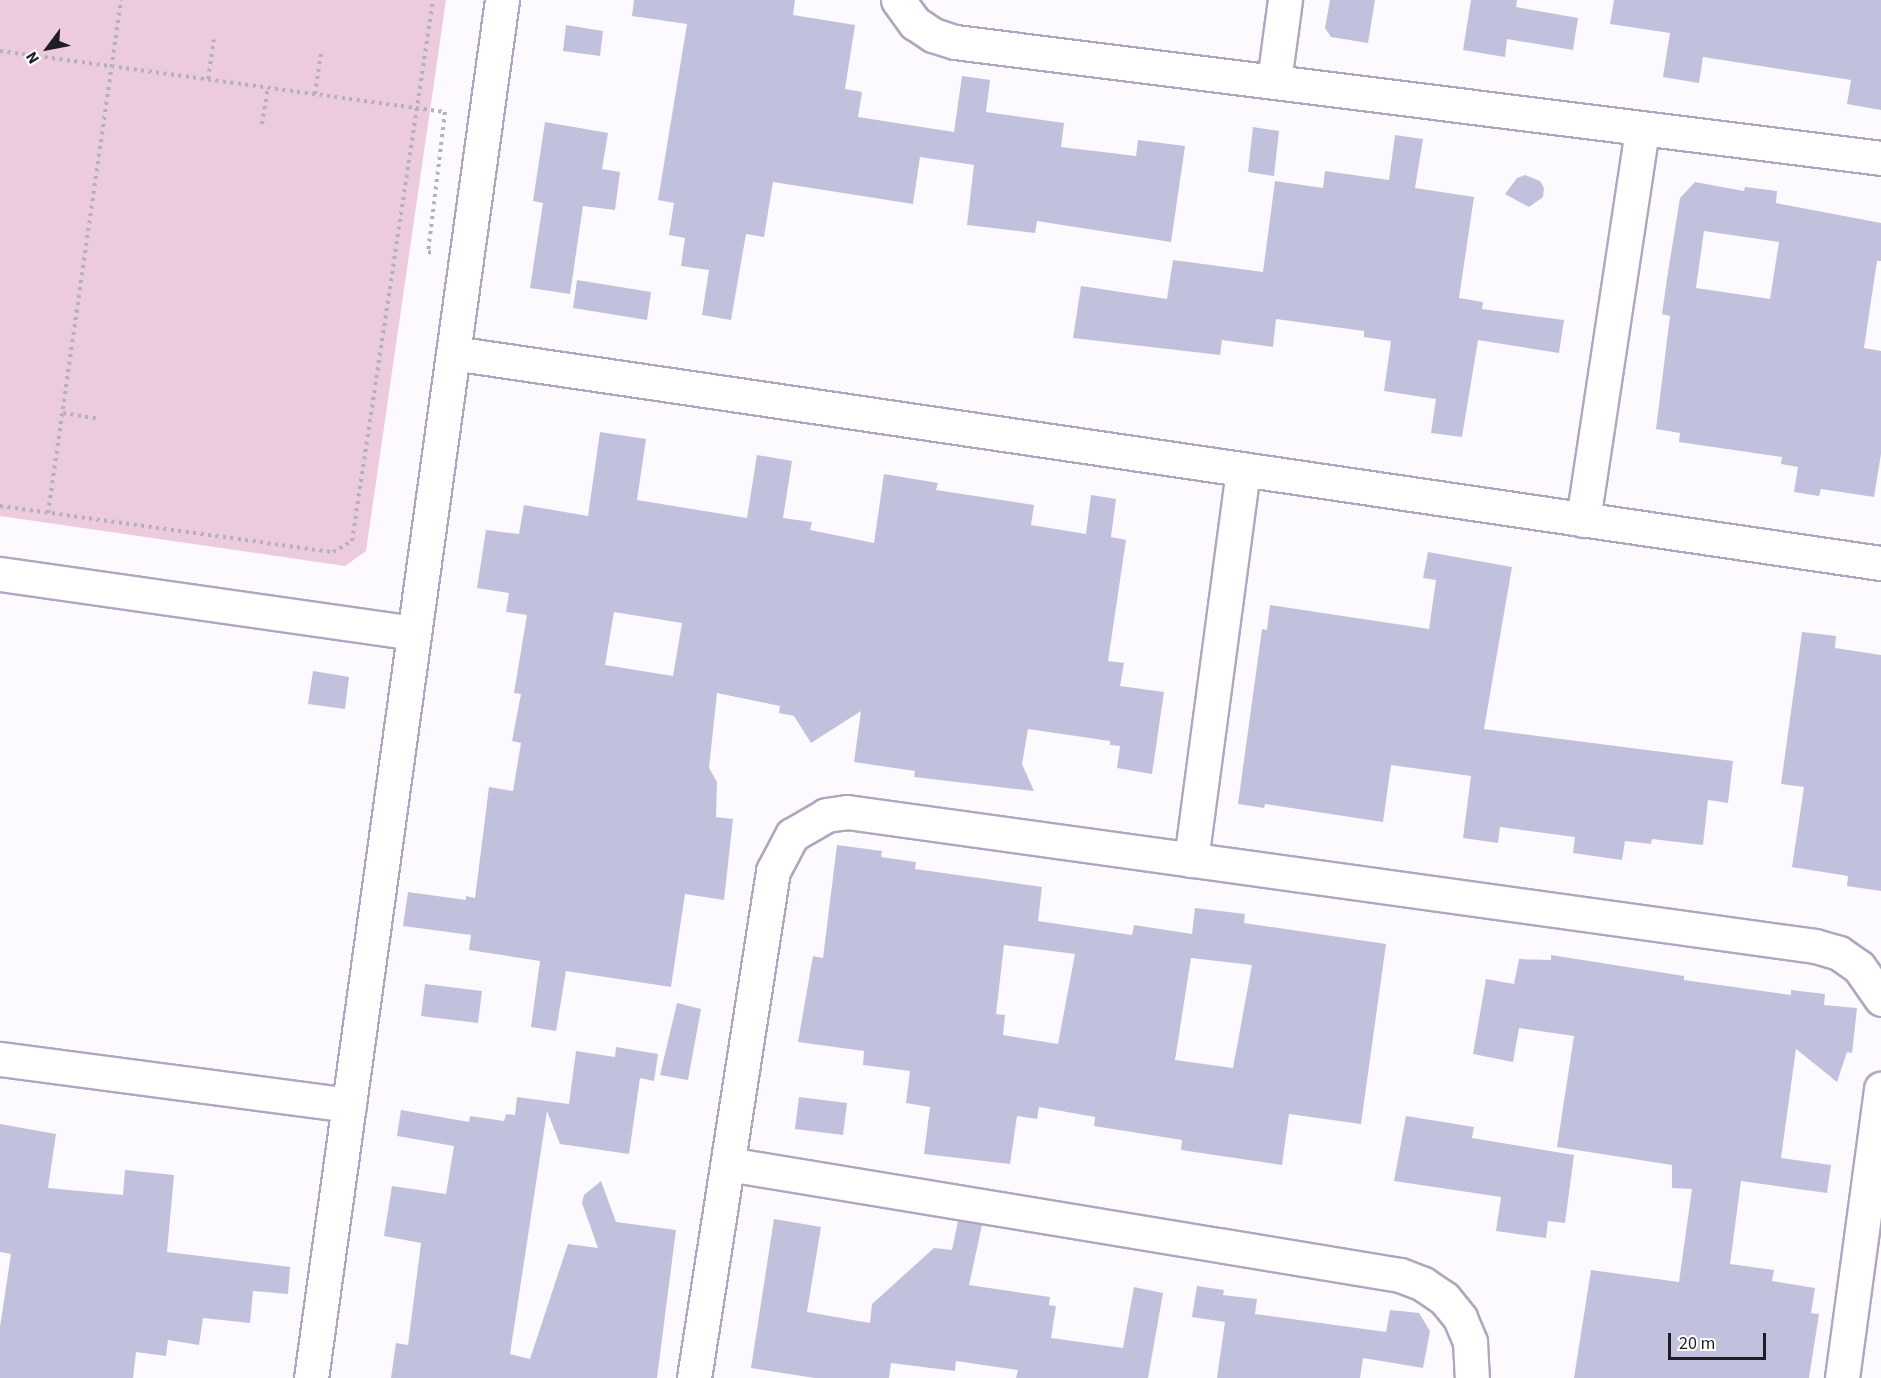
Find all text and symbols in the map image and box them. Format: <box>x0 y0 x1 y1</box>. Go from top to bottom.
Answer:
north arrow <box>18 18 78 78</box>
text: N <box>21 47 45 68</box>
scale bar <box>1671 1321 1768 1359</box>
text: 20 m <box>1679 1331 1715 1356</box>

